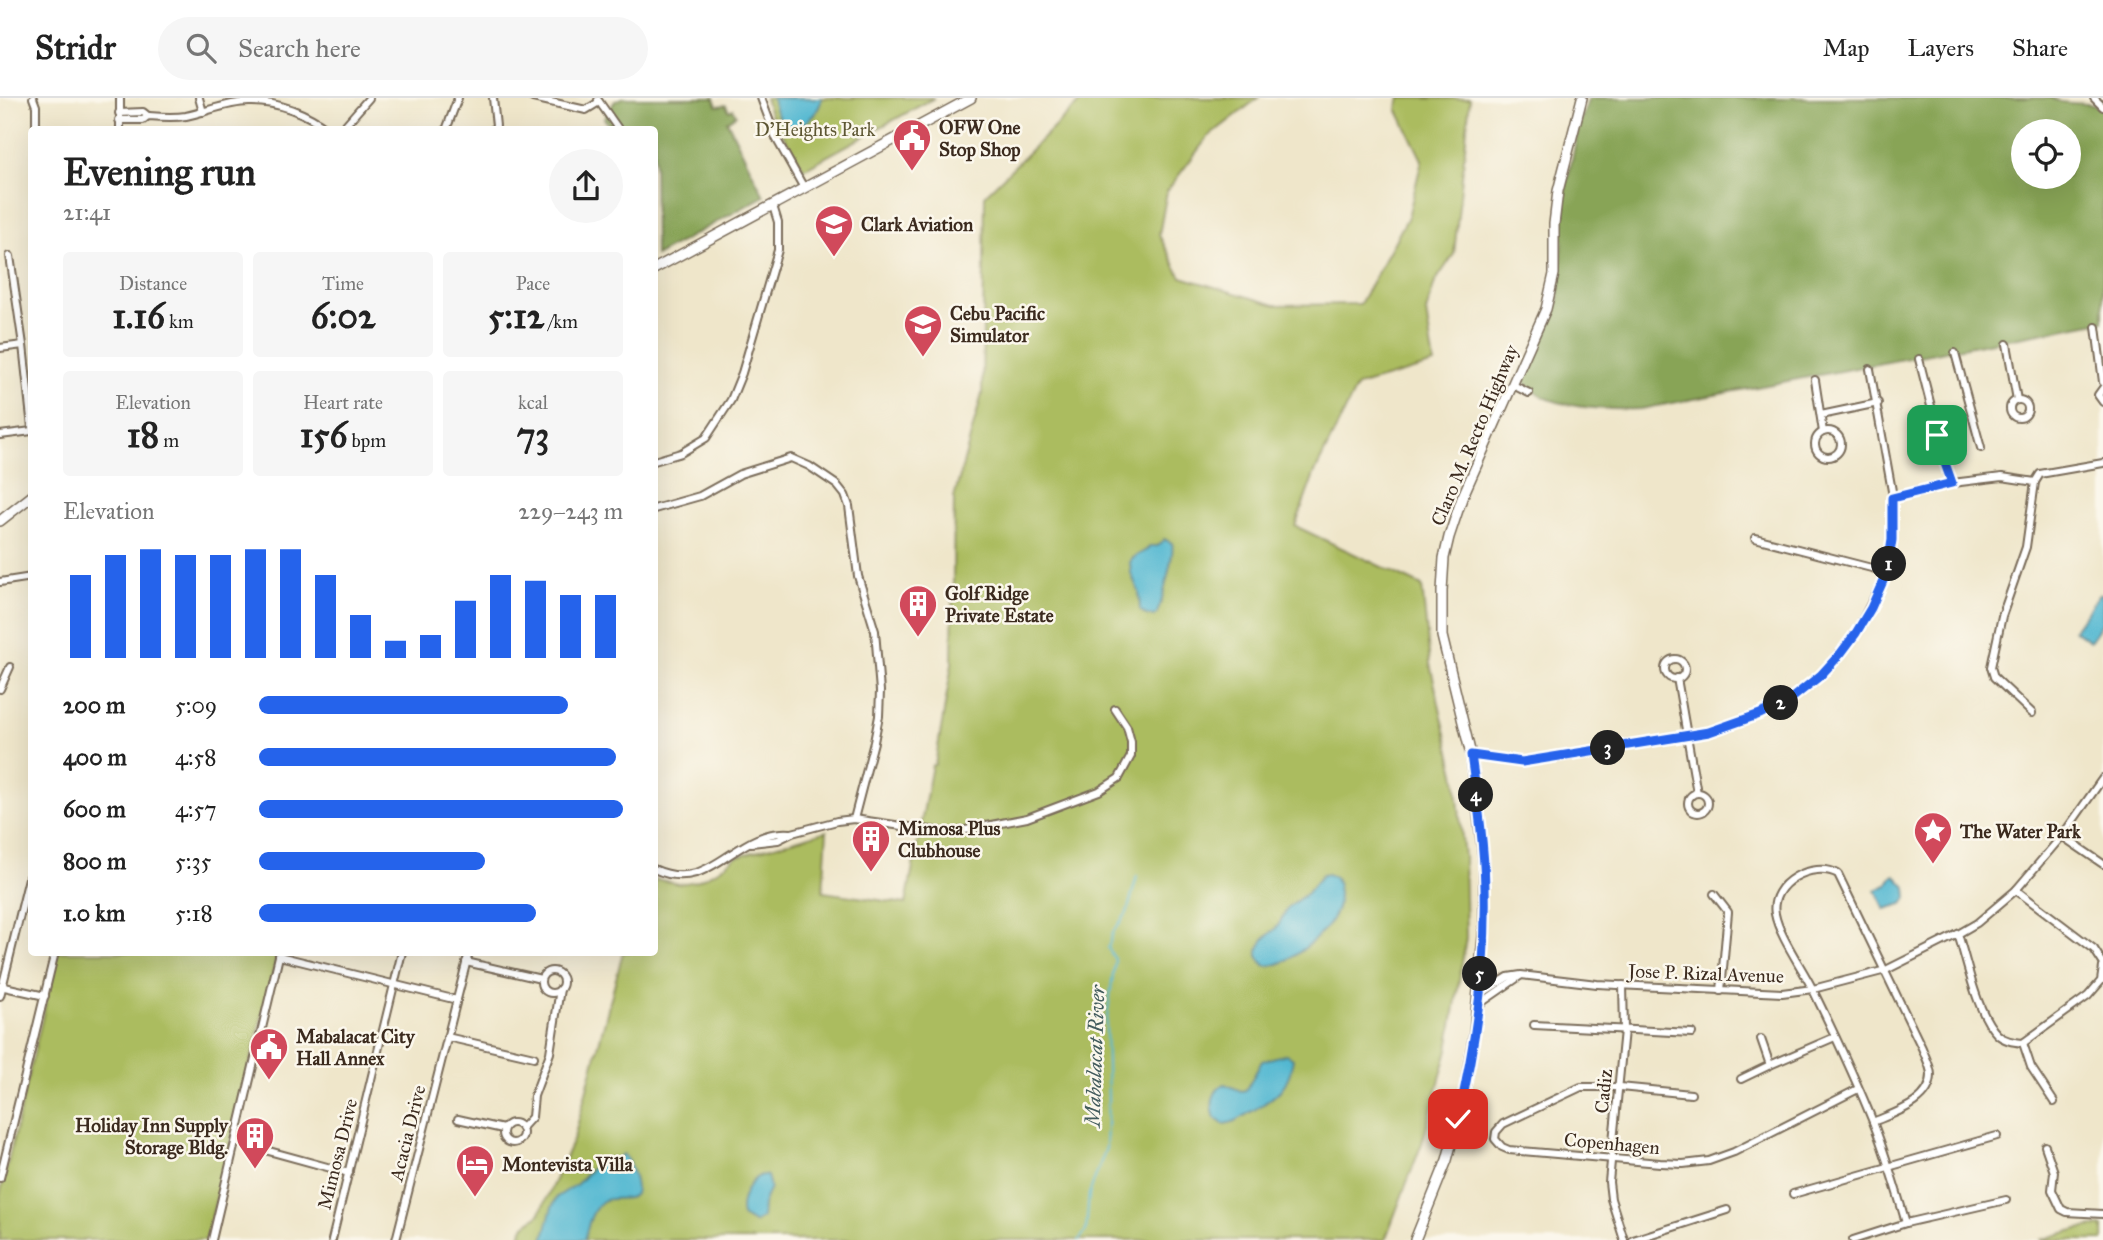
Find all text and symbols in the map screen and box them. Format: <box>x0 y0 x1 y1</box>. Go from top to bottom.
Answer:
search box <box>158 17 648 80</box>
text: Stridr <box>35 28 116 68</box>
icon: search <box>182 29 220 67</box>
text: Search here <box>238 32 361 64</box>
text: Map <box>1823 33 1870 63</box>
text: Layers <box>1908 33 1974 63</box>
text: Share <box>2012 33 2068 63</box>
place label: OFW One Stop Shop <box>939 116 1021 162</box>
public building icon: OFW One Stop Shop <box>891 117 933 172</box>
park label: D'Heights Park <box>755 118 875 142</box>
map controls <box>2011 119 2081 189</box>
button: locate <box>2011 119 2081 189</box>
text: Evening run <box>63 149 256 195</box>
button: share <box>549 149 623 223</box>
text: 21:41 <box>63 198 111 226</box>
school or university icon: Clark Aviation <box>813 203 855 258</box>
place label: Clark Aviation <box>861 213 974 236</box>
text: Distance <box>119 272 187 295</box>
text: Time <box>322 272 364 295</box>
text: Pace <box>516 272 550 295</box>
text: 1.16 <box>112 295 165 338</box>
text: 6:02 <box>311 295 375 338</box>
text: 5:12 <box>488 295 544 338</box>
place label: Cebu Pacific Simulator <box>950 302 1045 347</box>
school or university icon: Cebu Pacific Simulator <box>902 303 944 358</box>
text: km <box>165 310 194 333</box>
text: /km <box>544 310 578 333</box>
street label: Claro M. Recto Highway <box>1426 340 1524 529</box>
text: Elevation <box>115 391 191 414</box>
text: Heart rate <box>303 391 383 414</box>
text: kcal <box>518 391 548 414</box>
pin <box>1907 405 1967 465</box>
text: 18 <box>127 414 159 457</box>
text: 156 <box>300 414 348 457</box>
text: 73 <box>517 414 549 457</box>
icon: arrive <box>1918 416 1956 454</box>
text: m <box>159 429 179 452</box>
text: bpm <box>348 429 386 452</box>
text: Elevation <box>63 497 154 525</box>
text: 229–243 m <box>518 497 623 525</box>
pin: 1 <box>1871 546 1906 582</box>
text: 1 <box>1885 552 1892 575</box>
place label: Golf Ridge Private Estate <box>945 582 1054 627</box>
building icon: Golf Ridge Private Estate <box>897 583 939 638</box>
pin: 2 <box>1764 686 1798 720</box>
text: 200 m <box>63 691 125 719</box>
text: 5:09 <box>175 691 217 719</box>
text: 2 <box>1776 691 1785 714</box>
pin: 3 <box>1590 730 1626 766</box>
text: 3 <box>1604 736 1611 759</box>
text: 400 m <box>63 743 127 771</box>
text: 4:58 <box>175 743 217 771</box>
pin: 4 <box>1458 778 1494 812</box>
text: 4 <box>1470 783 1481 806</box>
text: 600 m <box>63 795 126 823</box>
text: 4:57 <box>175 795 217 823</box>
place icon: The Water Park <box>1912 810 1954 865</box>
place label: Mimosa Plus Clubhouse <box>898 817 1001 862</box>
building icon: Mimosa Plus Clubhouse <box>850 818 892 873</box>
place label: The Water Park <box>1959 820 2082 843</box>
text: 800 m <box>63 847 126 875</box>
text: 5:35 <box>175 847 211 875</box>
text: 1.0 km <box>63 899 125 927</box>
text: 5:18 <box>175 899 213 927</box>
pin: 5 <box>1462 956 1498 992</box>
street label: Jose P. Rizal Avenue <box>1626 959 1784 989</box>
text: 5 <box>1475 962 1484 985</box>
water label: Mabalacat River <box>1079 984 1111 1129</box>
place label: Mabalacat City Hall Annex <box>296 1025 416 1070</box>
public building icon: Mabalacat City Hall Annex <box>248 1026 290 1081</box>
street label: Cadiz <box>1590 1068 1617 1114</box>
street label: Acacia Drive <box>384 1083 431 1184</box>
pin <box>1428 1089 1488 1149</box>
street label: Mimosa Drive <box>313 1096 362 1212</box>
icon: check <box>1439 1100 1477 1138</box>
place label: Holiday Inn Supply Storage Bldg. <box>75 1114 229 1160</box>
building icon: Holiday Inn Supply Storage Bldg. <box>234 1115 276 1170</box>
street label: Copenhagen <box>1563 1128 1661 1160</box>
hotel icon: Montevista Villa <box>454 1143 496 1198</box>
place label: Montevista Villa <box>502 1153 634 1176</box>

